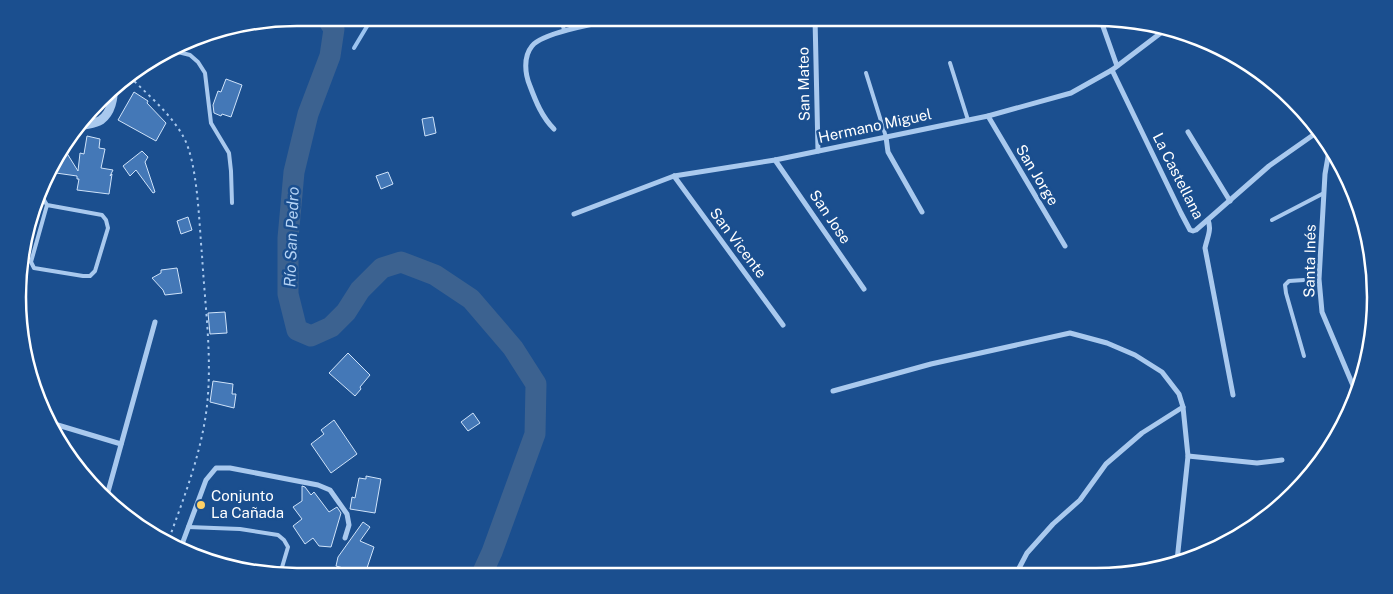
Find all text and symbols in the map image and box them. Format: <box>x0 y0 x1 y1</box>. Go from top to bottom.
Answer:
street label: San Mateo <box>794 47 813 121</box>
street label: Hermano Miguel <box>817 105 933 146</box>
street label: La Castellana <box>1149 130 1207 222</box>
street label: San Jorge <box>1013 141 1062 208</box>
water label: Río San Pedro <box>280 186 303 288</box>
street label: San Jose <box>806 187 855 247</box>
street label: San Vicente <box>707 204 770 281</box>
street label: Santa Inés <box>1300 224 1319 298</box>
place label: Conjunto La Cañada <box>211 487 284 521</box>
marker: Conjunto La Cañada <box>195 499 207 511</box>

